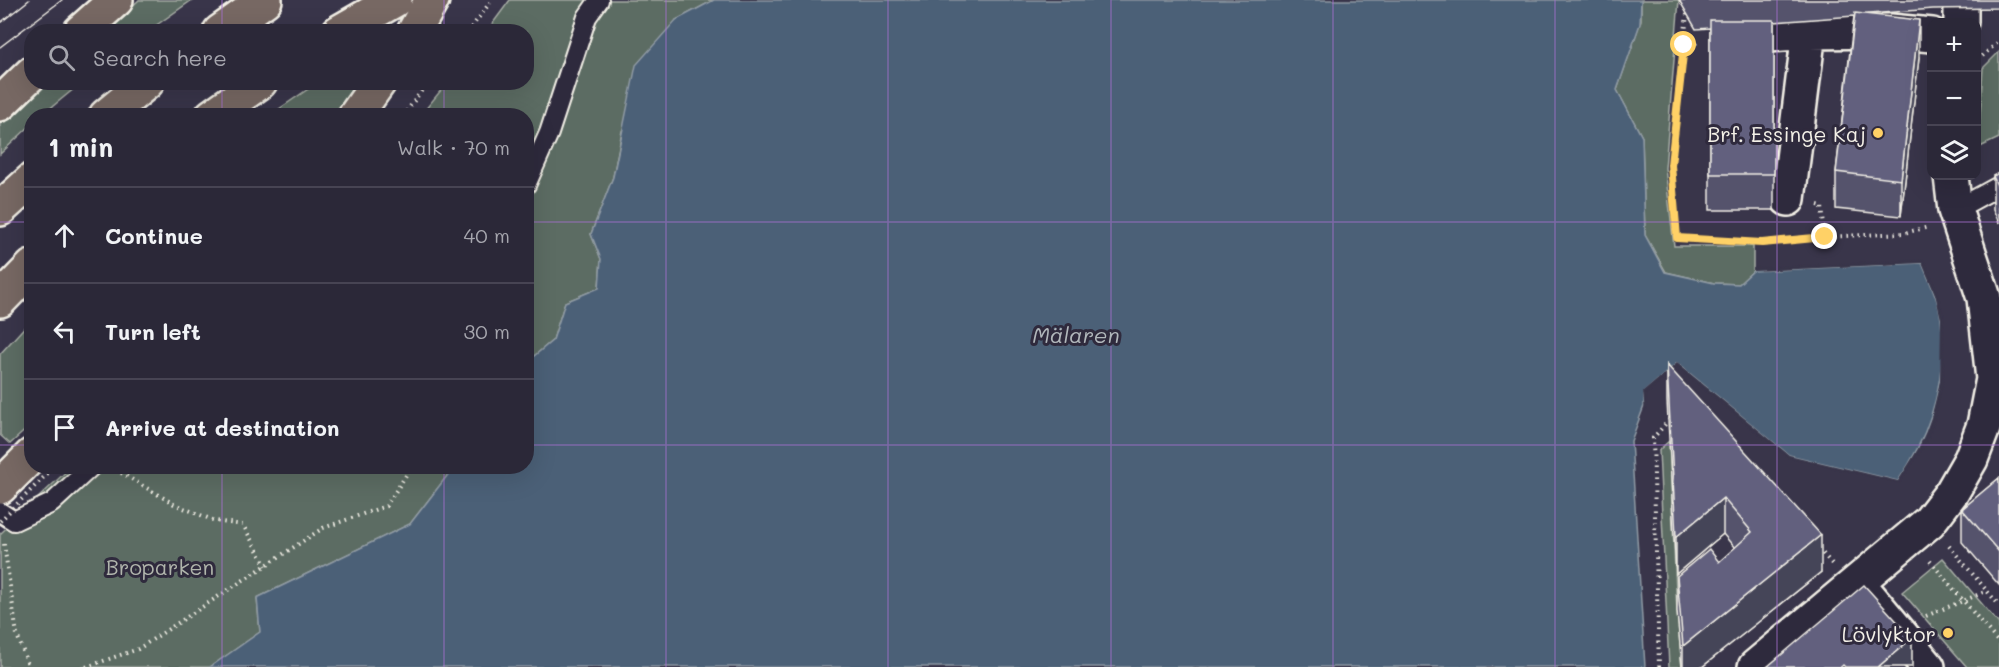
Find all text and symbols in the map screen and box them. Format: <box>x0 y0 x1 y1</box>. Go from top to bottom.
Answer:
map controls <box>1927 18 1981 180</box>
button: + <box>1927 18 1981 72</box>
search box <box>24 24 534 90</box>
route start <box>1670 31 1696 57</box>
icon: search <box>45 41 78 74</box>
text: Search here <box>93 43 227 72</box>
button: − <box>1927 72 1981 126</box>
place label: Brf. Essinge Kaj <box>1707 120 1866 147</box>
marker: Brf. Essinge Kaj <box>1871 126 1885 140</box>
button: layers <box>1927 126 1981 180</box>
text: 1 min <box>48 130 113 164</box>
text: Walk · 70 m <box>397 134 510 160</box>
icon: ahead <box>48 219 81 252</box>
text: Continue <box>105 221 203 250</box>
text: 40 m <box>464 222 510 248</box>
route end <box>1811 223 1837 249</box>
icon: left <box>48 315 81 348</box>
text: Turn left <box>105 317 201 346</box>
text: 30 m <box>464 318 510 344</box>
water label: Mälaren <box>1032 320 1120 349</box>
icon: arrive <box>48 411 81 444</box>
text: Arrive at destination <box>105 413 340 442</box>
park label: Broparken <box>106 553 214 580</box>
place label: Lövlyktor <box>1842 620 1936 647</box>
marker: Lövlyktor <box>1941 626 1955 640</box>

